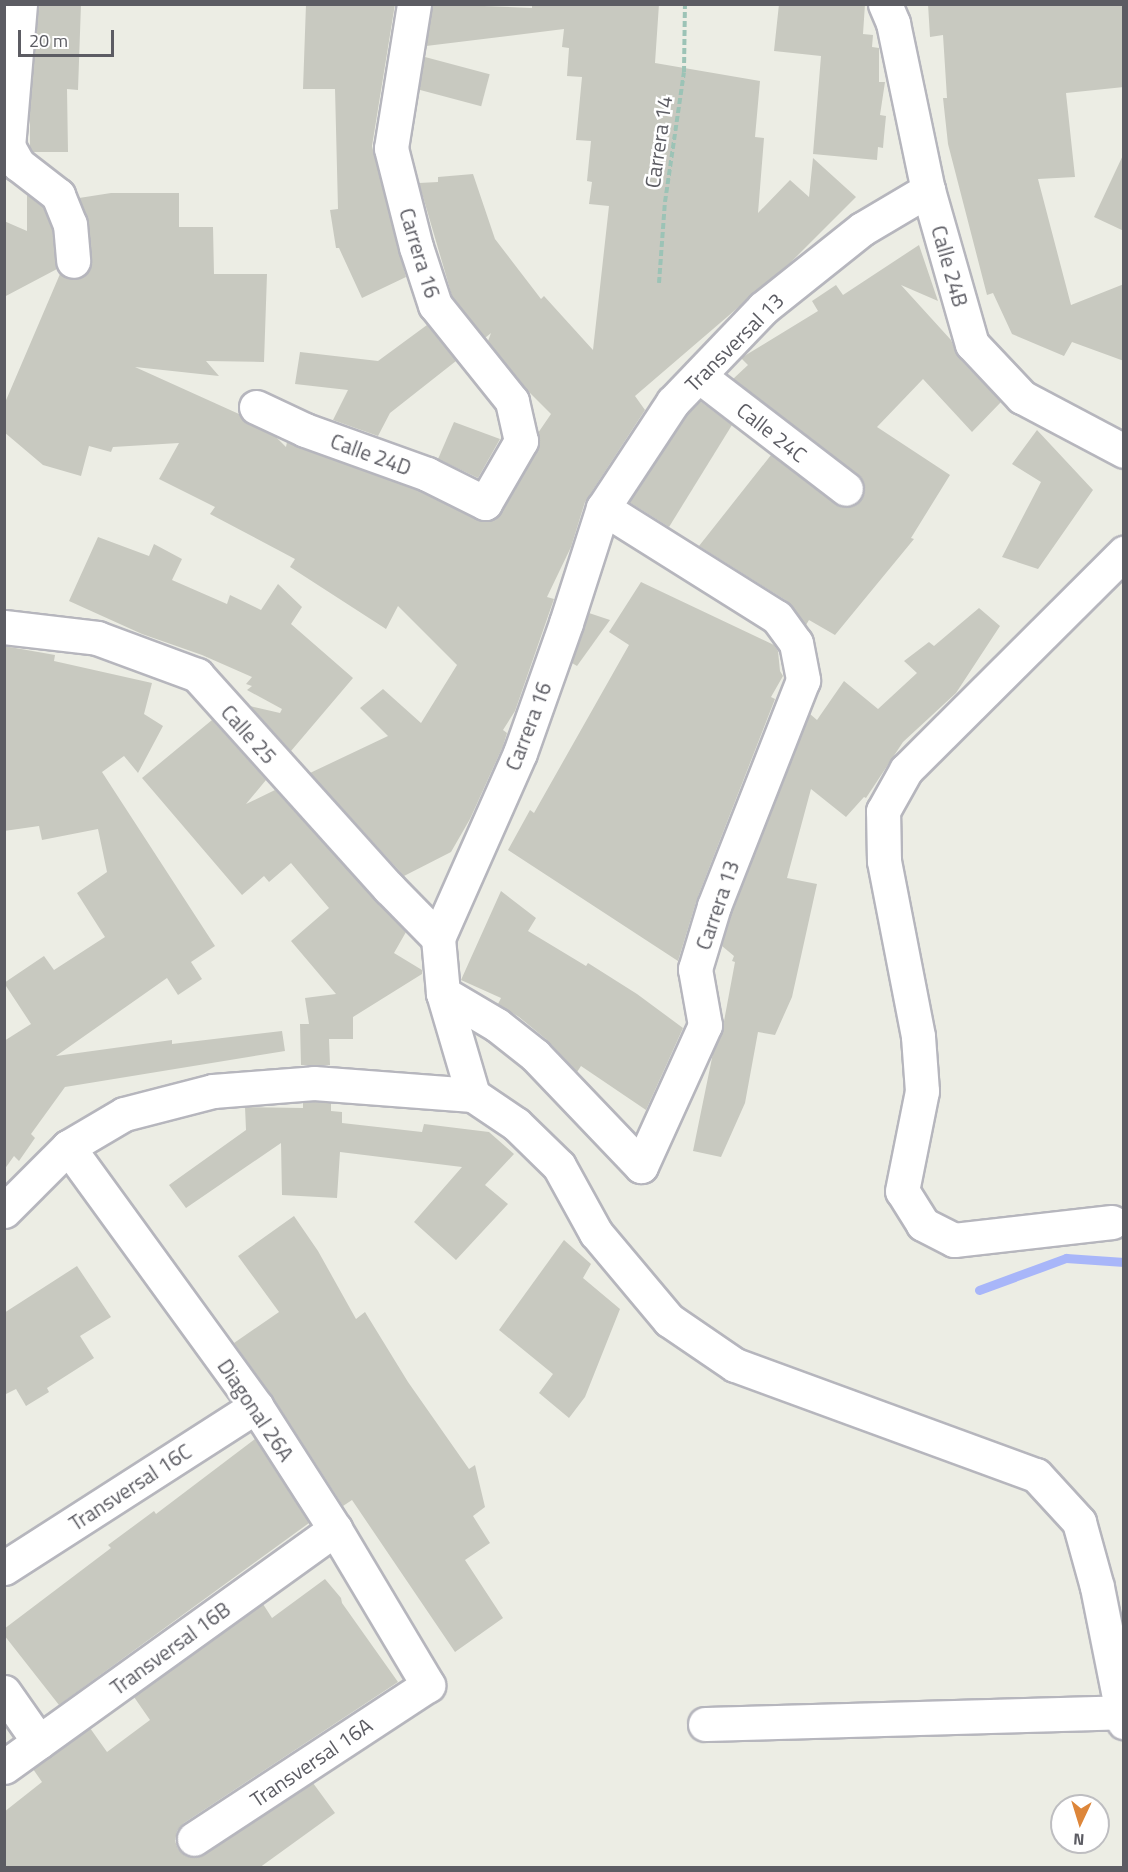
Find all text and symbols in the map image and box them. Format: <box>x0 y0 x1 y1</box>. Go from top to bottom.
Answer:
scale bar <box>21 18 117 56</box>
text: 20 m <box>29 27 68 54</box>
street label: Carrera 14 <box>639 94 677 190</box>
street label: Carrera 16 <box>394 205 446 301</box>
street label: Calle 24B <box>926 222 974 310</box>
street label: Transversal 13 <box>679 287 789 397</box>
street label: Calle 24C <box>732 397 812 467</box>
street label: Calle 24D <box>327 428 415 480</box>
street label: Carrera 16 <box>500 678 556 774</box>
street label: Calle 25 <box>216 699 282 769</box>
street label: Carrera 13 <box>690 857 744 953</box>
street label: Diagonal 26A <box>213 1354 299 1466</box>
street label: Transversal 16C <box>64 1438 196 1536</box>
street label: Transversal 16B <box>105 1596 235 1700</box>
street label: Transversal 16A <box>245 1712 377 1812</box>
north arrow <box>1050 1794 1110 1854</box>
text: N <box>1073 1828 1085 1852</box>

